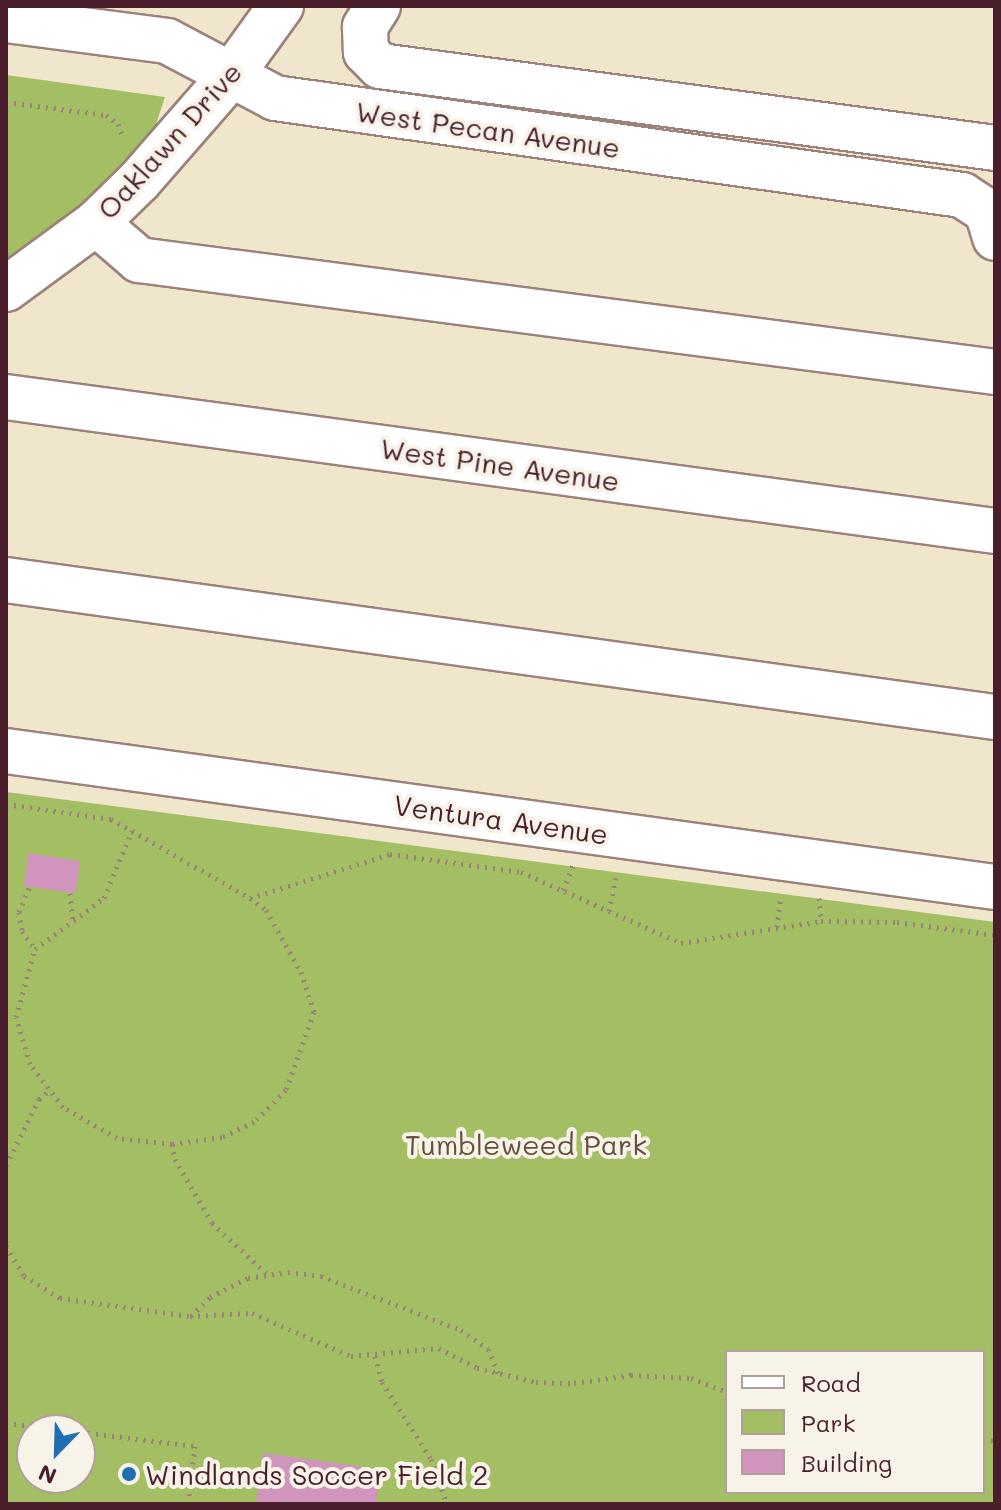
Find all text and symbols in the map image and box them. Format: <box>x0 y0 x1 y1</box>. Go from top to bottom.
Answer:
street label: Oaklawn Drive <box>90 55 248 225</box>
street label: West Pecan Avenue <box>354 94 622 164</box>
street label: West Pine Avenue <box>378 431 622 497</box>
street label: Ventura Avenue <box>392 787 610 851</box>
park label: Tumbleweed Park <box>405 1127 647 1161</box>
legend <box>725 1350 985 1494</box>
text: Road <box>801 1367 861 1398</box>
text: Park <box>801 1407 855 1438</box>
north arrow <box>16 1414 96 1494</box>
text: Building <box>801 1447 892 1478</box>
place label: Windlands Soccer Field 2 <box>145 1457 488 1491</box>
text: N <box>34 1458 61 1491</box>
marker: Windlands Soccer Field 2 <box>120 1465 138 1483</box>

